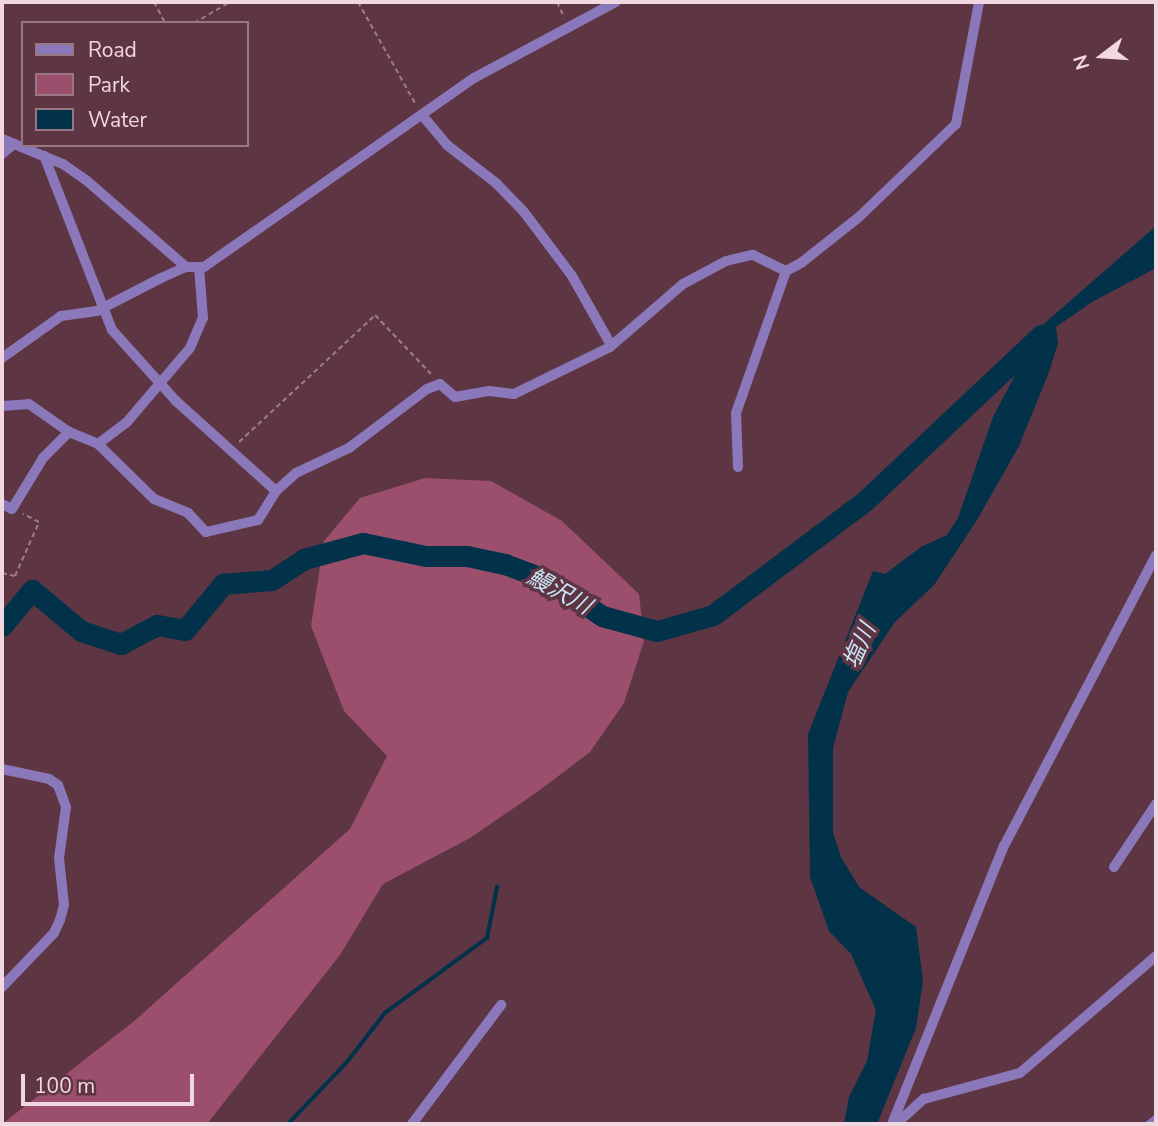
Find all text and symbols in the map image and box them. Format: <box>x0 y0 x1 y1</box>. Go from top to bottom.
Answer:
legend <box>21 21 248 147</box>
north arrow <box>1067 21 1137 91</box>
text: Road <box>88 36 137 64</box>
text: N <box>1067 52 1096 73</box>
text: Park <box>88 71 130 99</box>
text: Water <box>88 106 147 134</box>
water label: 鰻沢川 <box>522 563 596 621</box>
water label: 塩川 <box>838 619 882 673</box>
scale bar <box>24 1060 198 1104</box>
text: 100 m <box>34 1072 95 1100</box>

